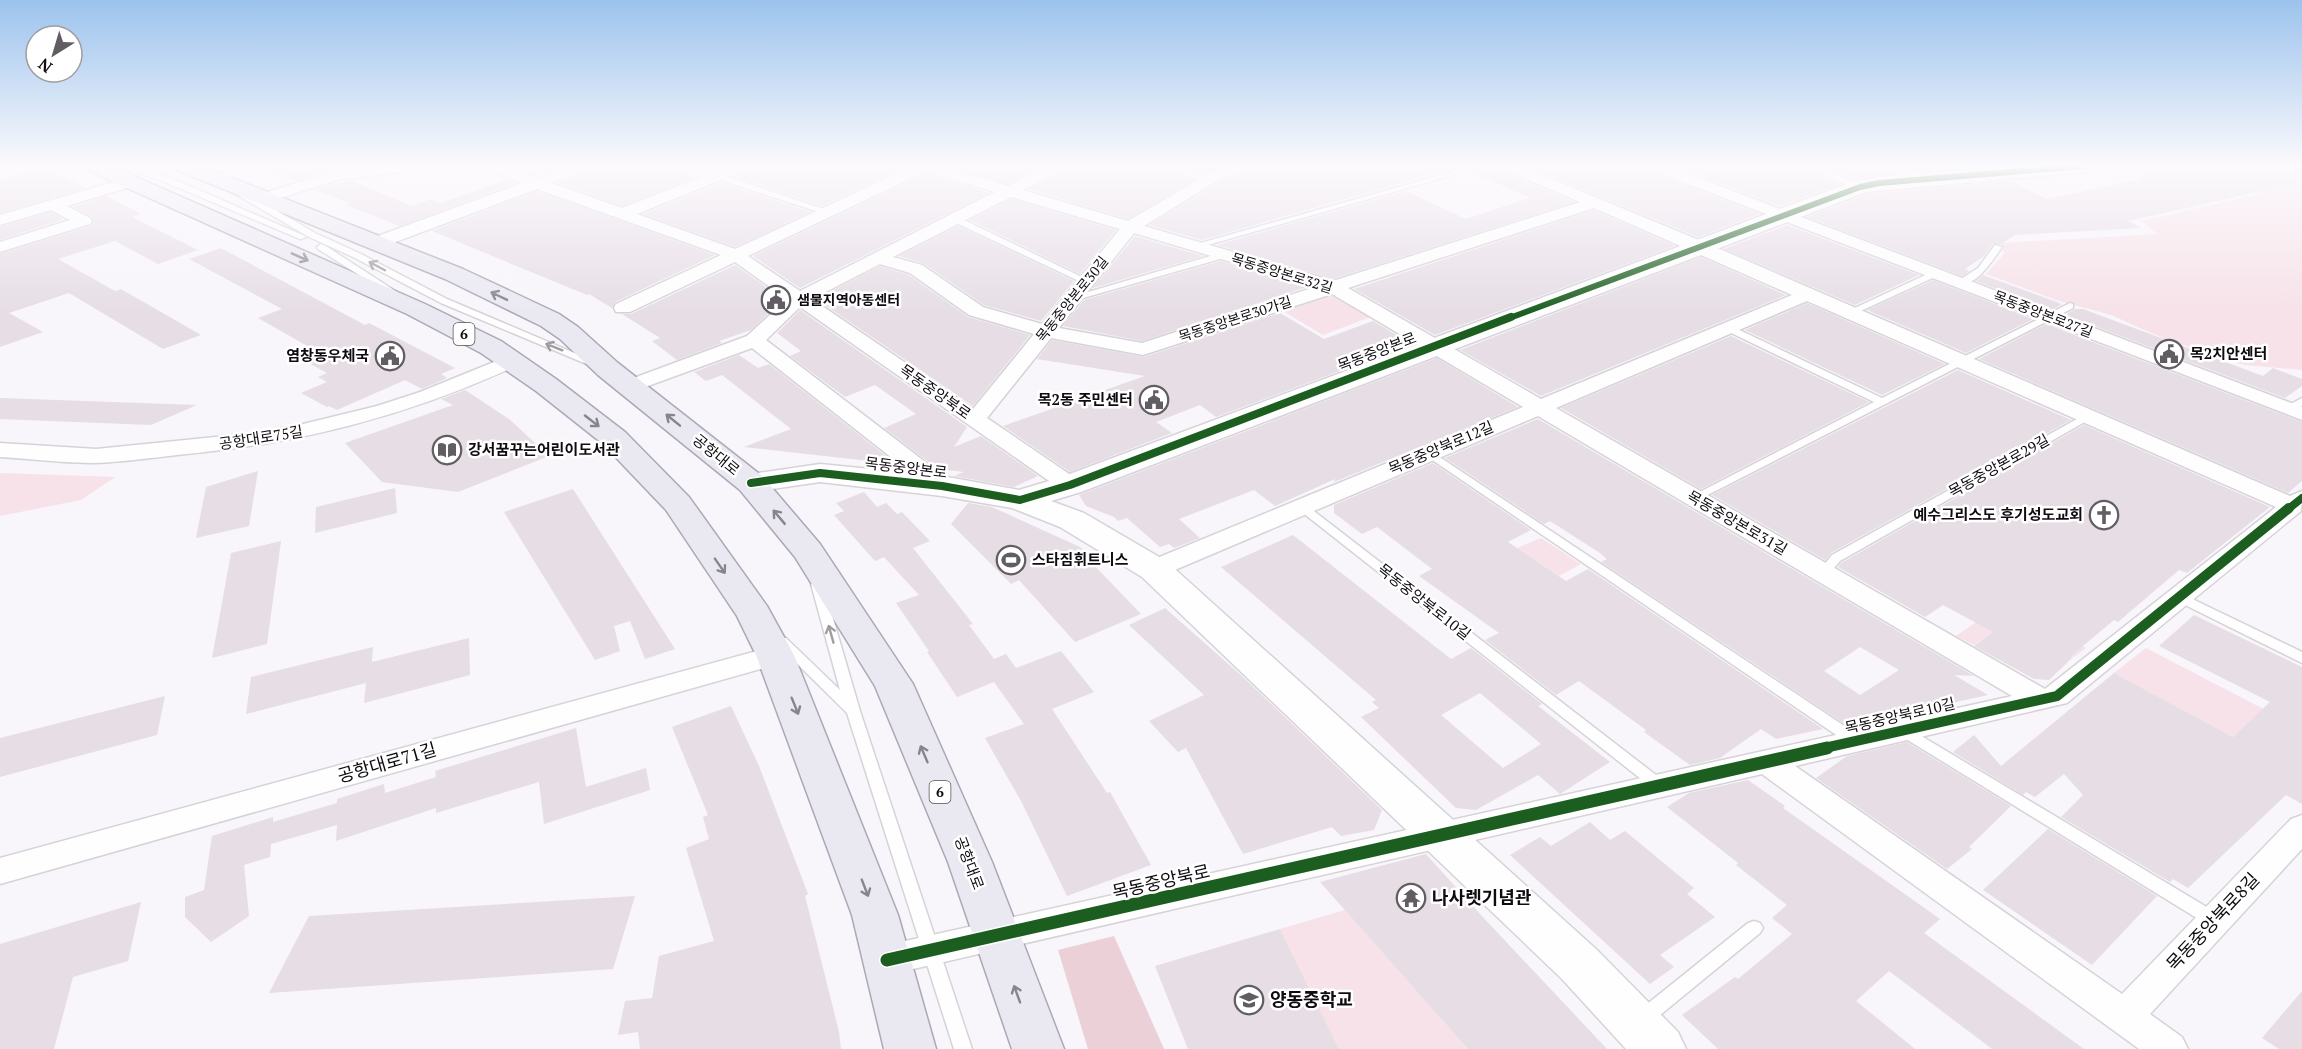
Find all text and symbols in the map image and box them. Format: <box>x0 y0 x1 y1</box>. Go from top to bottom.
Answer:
north arrow <box>24 24 84 84</box>
text: N <box>34 54 56 78</box>
street label: 목동중앙본로32길 <box>1229 248 1335 297</box>
one-way arrow <box>290 251 308 263</box>
street label: 목동중앙본로30길 <box>1031 252 1112 346</box>
one-way arrow <box>369 260 386 272</box>
public building icon: 샘물지역아동센터 <box>760 284 792 316</box>
street label: 목동중앙본로27길 <box>1991 286 2096 341</box>
one-way arrow <box>490 289 508 301</box>
place label: 샘물지역아동센터 <box>797 290 900 309</box>
street label: 목동중앙본로30가길 <box>1176 291 1294 346</box>
road number: 6 <box>454 323 474 345</box>
street label: 목동중앙본로 <box>1334 327 1419 375</box>
public building icon: 목2치안센터 <box>2153 338 2185 370</box>
public building icon: 염창동우체국 <box>374 340 406 372</box>
one-way arrow <box>545 341 564 352</box>
place label: 목2치안센터 <box>2190 343 2267 363</box>
place label: 염창동우체국 <box>286 345 369 365</box>
street label: 목동중앙북로 <box>896 359 975 423</box>
public building icon: 목2동 주민센터 <box>1138 384 1170 416</box>
place label: 목2동 주민센터 <box>1038 389 1133 409</box>
one-way arrow <box>584 414 600 427</box>
one-way arrow <box>665 414 681 427</box>
street label: 목동중앙북로12길 <box>1385 416 1496 478</box>
street label: 공항대로75길 <box>217 420 304 454</box>
street label: 공항대로 <box>689 429 744 479</box>
street label: 목동중앙본로29길 <box>1944 429 2053 501</box>
library icon: 강서꿈꾸는어린이도서관 <box>431 434 463 466</box>
place label: 강서꿈꾸는어린이도서관 <box>468 439 620 459</box>
street label: 목동중앙본로 <box>864 452 948 482</box>
street label: 목동중앙본로31길 <box>1684 485 1791 559</box>
church icon: 예수그리스도 후기성도교회 <box>2088 499 2120 531</box>
place label: 예수그리스도 후기성도교회 <box>1913 504 2083 524</box>
one-way arrow <box>773 510 786 526</box>
sports icon: 스타짐휘트니스 <box>995 544 1027 576</box>
place label: 스타짐휘트니스 <box>1032 549 1129 569</box>
one-way arrow <box>715 557 727 574</box>
street label: 목동중앙북로10길 <box>1374 559 1475 644</box>
one-way arrow <box>825 625 836 644</box>
street label: 목동중앙북로10길 <box>1843 693 1957 737</box>
one-way arrow <box>790 696 801 714</box>
street label: 공항대로71길 <box>334 736 439 788</box>
one-way arrow <box>918 745 929 763</box>
road number: 6 <box>930 781 950 803</box>
street label: 공항대로 <box>951 833 989 892</box>
street label: 목동중앙북로 <box>1110 858 1212 904</box>
street label: 목동중앙북로8길 <box>2161 867 2264 975</box>
one-way arrow <box>860 878 871 897</box>
temple icon: 나사렛기념관 <box>1395 882 1427 914</box>
place label: 나사렛기념관 <box>1432 885 1532 909</box>
school or university icon: 양동중학교 <box>1233 984 1265 1016</box>
one-way arrow <box>1011 985 1022 1004</box>
place label: 양동중학교 <box>1270 987 1353 1011</box>

